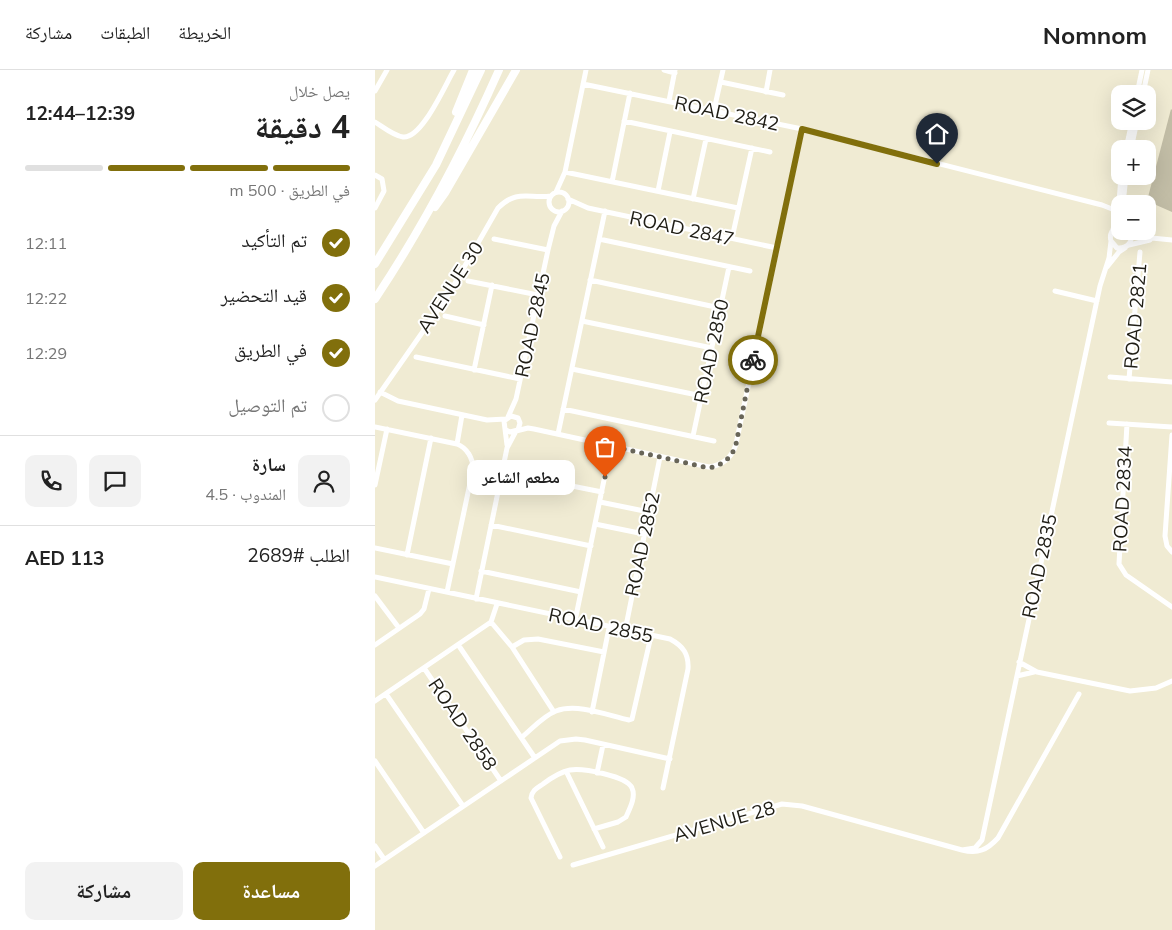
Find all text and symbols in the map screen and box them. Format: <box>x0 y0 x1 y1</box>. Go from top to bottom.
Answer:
text: Nomnom <box>1043 20 1147 50</box>
text: مشاركة <box>25 21 72 44</box>
text: الطبقات <box>100 21 150 44</box>
text: الخريطة <box>178 21 231 44</box>
text: يصل خلال <box>289 81 350 101</box>
map controls <box>1111 85 1156 240</box>
button: layers <box>1111 85 1156 130</box>
street label: ROAD 2842 <box>673 90 781 136</box>
text: 12:39–12:44 <box>25 101 135 125</box>
text: 4 دقيقة <box>255 106 350 146</box>
pin <box>916 113 958 164</box>
icon: home <box>923 120 951 148</box>
button: + <box>1111 140 1156 185</box>
text: في الطريق · 500 m <box>230 180 350 200</box>
button: − <box>1111 195 1156 240</box>
street label: ROAD 2847 <box>628 205 736 251</box>
text: تم التأكيد <box>242 228 307 252</box>
icon: check <box>322 229 350 257</box>
text: 12:11 <box>25 233 67 253</box>
street label: AVENUE 30 <box>412 237 488 337</box>
street label: ROAD 2821 <box>1118 262 1152 370</box>
street label: ROAD 2845 <box>509 271 555 379</box>
text: قيد التحضير <box>221 283 307 307</box>
icon: check <box>322 284 350 312</box>
text: 12:22 <box>25 288 67 308</box>
street label: ROAD 2850 <box>688 297 734 405</box>
courier <box>728 335 778 385</box>
text: في الطريق <box>234 338 307 362</box>
icon: check <box>322 339 350 367</box>
text: 12:29 <box>25 343 67 363</box>
icon: bike <box>739 346 767 374</box>
text: تم التوصيل <box>228 393 307 417</box>
pin <box>584 426 626 477</box>
icon: bag <box>591 433 619 461</box>
street label: ROAD 2834 <box>1107 445 1137 553</box>
text: سارة <box>252 452 286 476</box>
button: phone <box>25 455 77 507</box>
button: chat <box>89 455 141 507</box>
button: person <box>298 455 350 507</box>
callout: مطعم الشاعر <box>467 460 575 494</box>
text: مطعم الشاعر <box>482 467 560 487</box>
text: المندوب · 4.5 <box>205 484 286 504</box>
street label: ROAD 2852 <box>619 490 665 598</box>
street label: ROAD 2835 <box>1016 512 1062 620</box>
text: الطلب #2689 <box>247 543 350 567</box>
text: AED 113 <box>25 546 104 570</box>
street label: ROAD 2855 <box>547 602 655 648</box>
street label: ROAD 2858 <box>423 673 503 775</box>
street label: AVENUE 28 <box>671 795 777 847</box>
button: مشاركة <box>25 862 183 920</box>
button: مساعدة <box>193 862 350 920</box>

